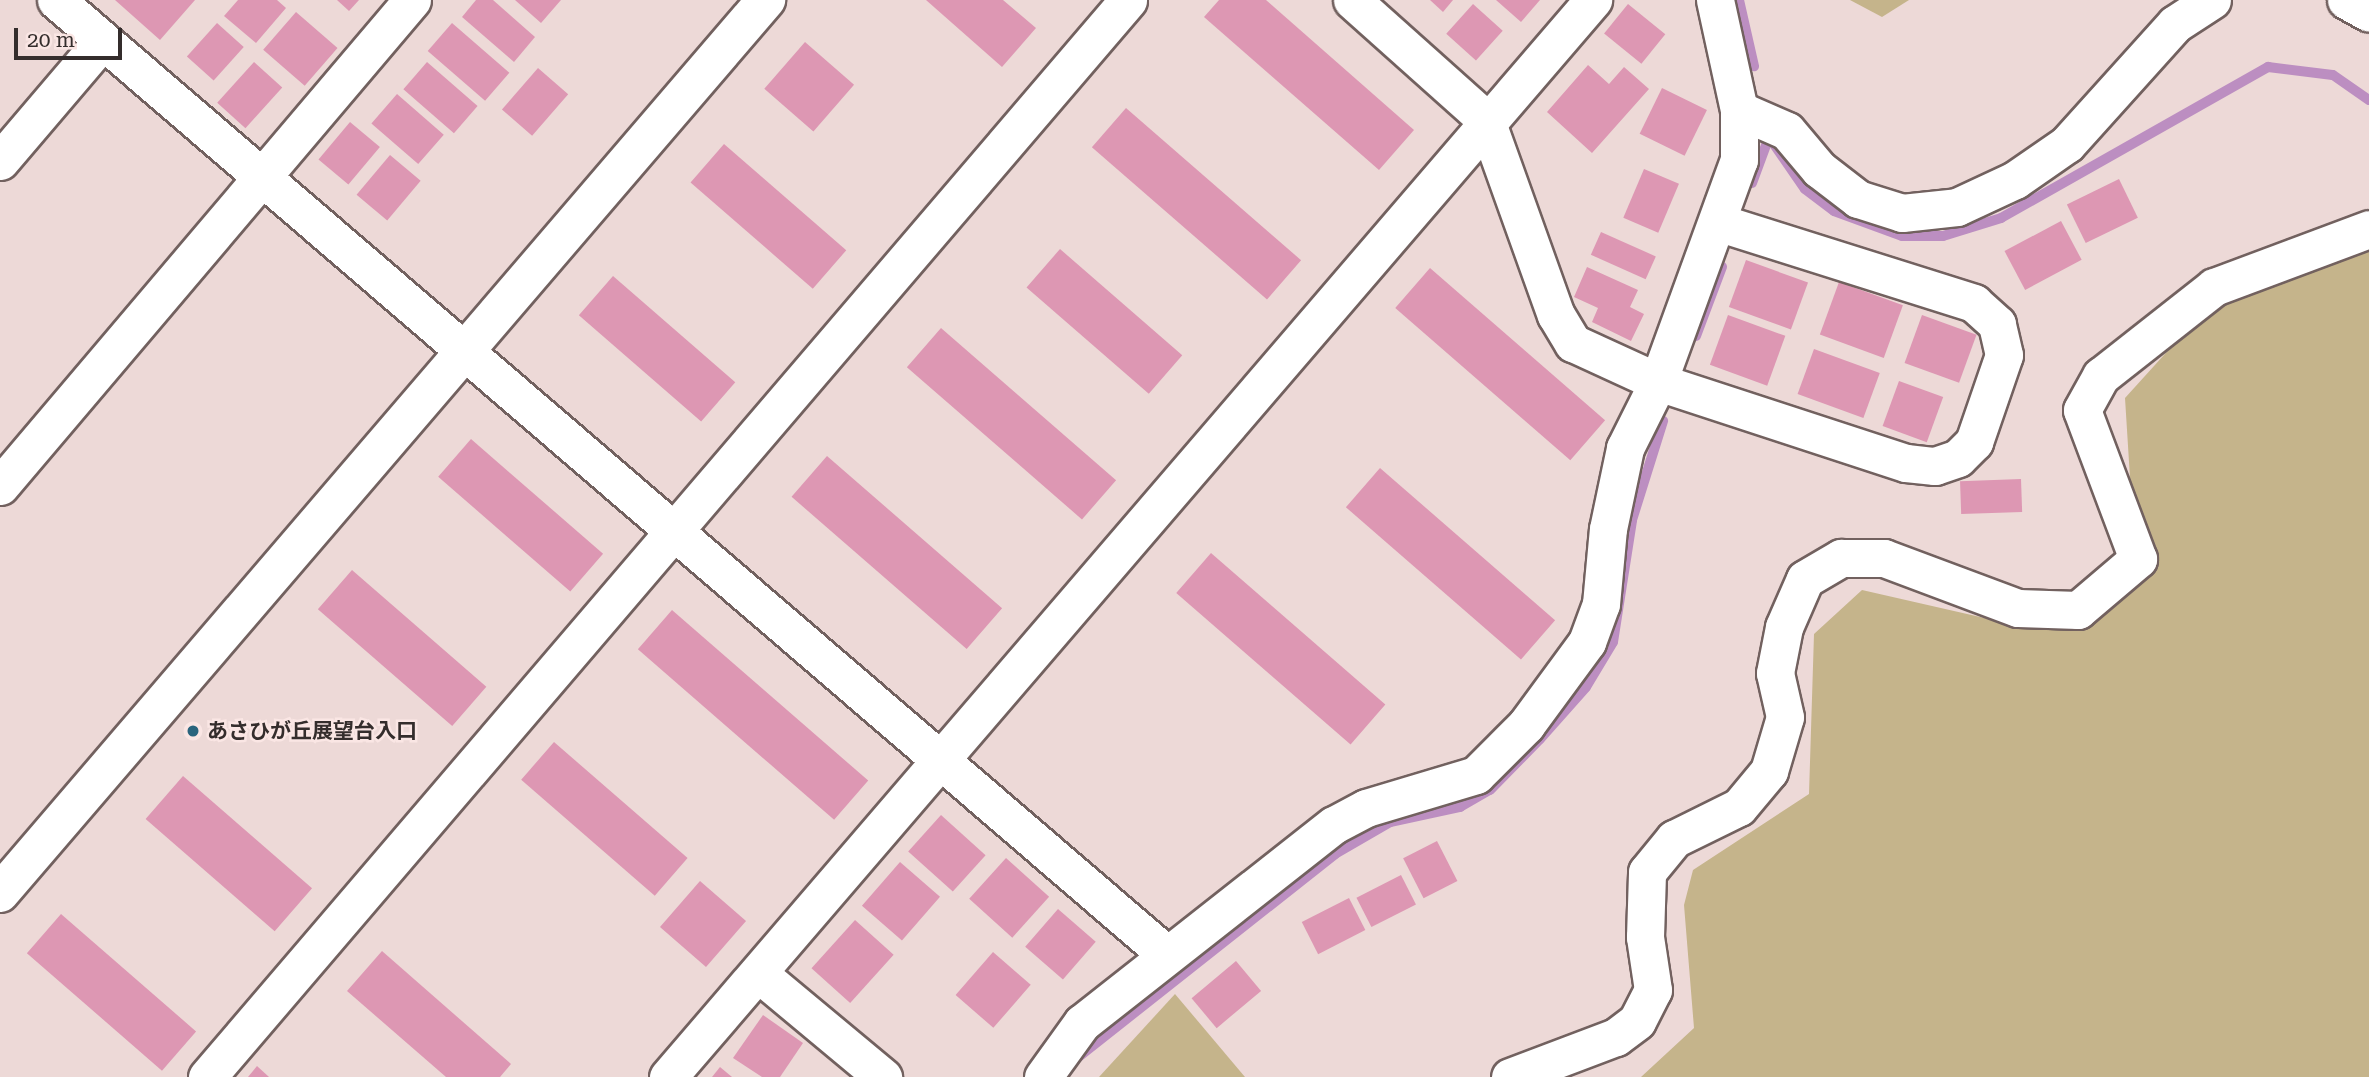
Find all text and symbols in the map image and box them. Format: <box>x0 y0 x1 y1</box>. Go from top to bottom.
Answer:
scale bar <box>18 14 126 58</box>
text: 20 m <box>27 28 75 52</box>
place label: あさひが丘展望台入口 <box>207 718 417 744</box>
marker: あさひが丘展望台入口 <box>185 723 201 739</box>

